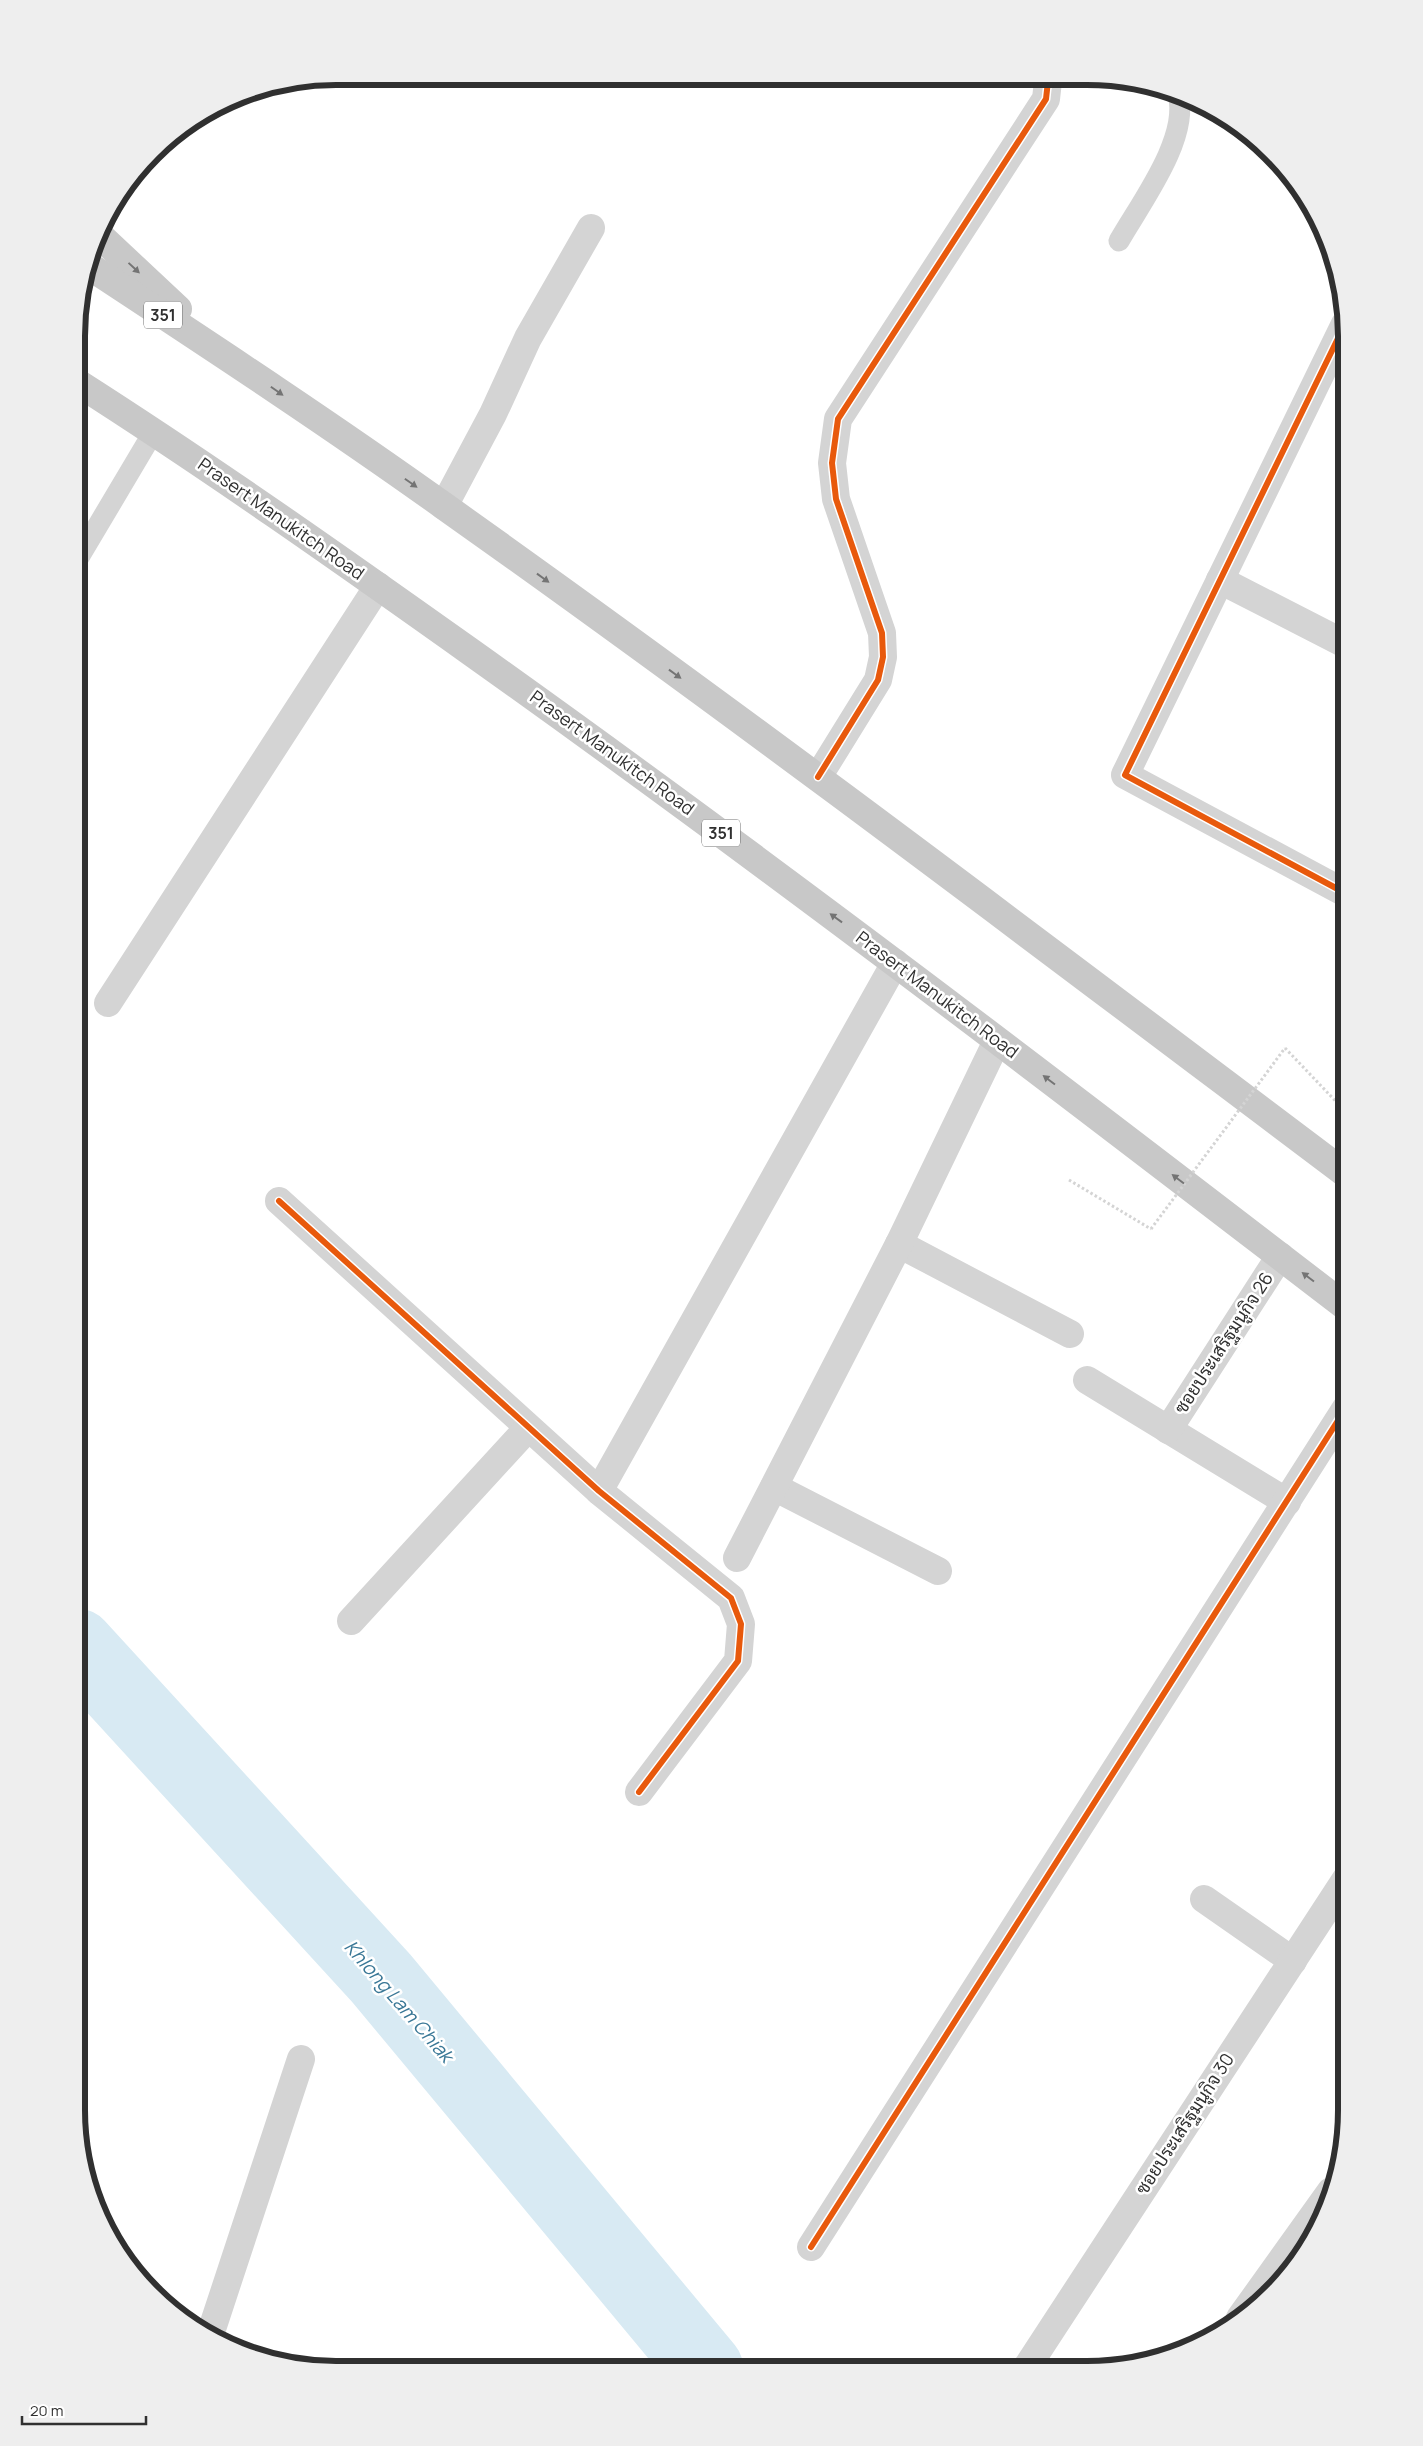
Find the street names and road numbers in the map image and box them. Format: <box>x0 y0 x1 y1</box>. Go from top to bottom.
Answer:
road number: 351 <box>144 302 182 328</box>
street label: Prasert Manukitch Road <box>194 452 369 585</box>
street label: Prasert Manukitch Road <box>526 684 700 820</box>
road number: 351 <box>702 820 740 846</box>
street label: Prasert Manukitch Road <box>851 925 1024 1063</box>
street label: ซอยประเสริฐมนูกิจ 26 <box>1168 1267 1280 1419</box>
street label: ซอยประเสริฐมนูกิจ 30 <box>1129 2048 1241 2200</box>

